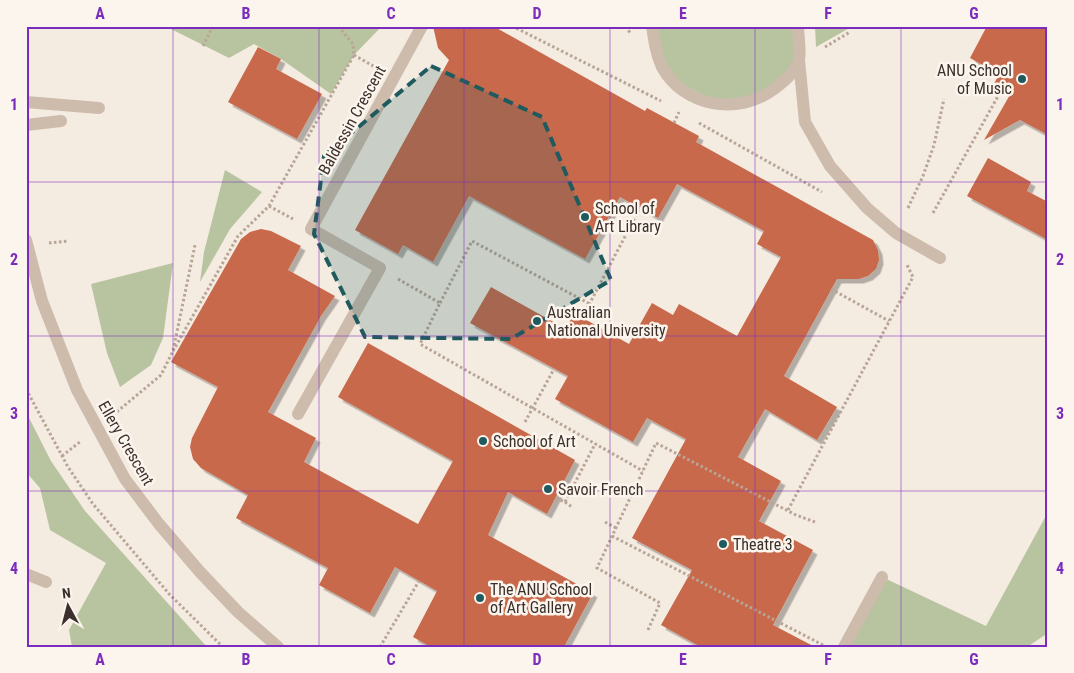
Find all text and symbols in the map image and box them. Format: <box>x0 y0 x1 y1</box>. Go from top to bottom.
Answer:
text: A <box>95 4 105 23</box>
text: B <box>242 4 251 23</box>
text: C <box>386 4 396 23</box>
text: D <box>532 4 542 23</box>
text: E <box>679 4 687 23</box>
text: F <box>824 4 832 23</box>
text: G <box>969 4 979 23</box>
place label: ANU School of Music <box>937 61 1012 98</box>
street label: Baldessin Crescent <box>314 62 390 178</box>
marker: ANU School of Music <box>1016 73 1028 85</box>
text: 1 <box>10 95 18 114</box>
text: 1 <box>1056 95 1064 114</box>
place label: School of Art Library <box>595 199 661 236</box>
marker: School of Art Library <box>579 211 591 223</box>
text: 2 <box>10 250 18 269</box>
text: 2 <box>1056 250 1064 269</box>
place label: Australian National University <box>547 303 666 340</box>
marker: Australian National University <box>531 315 543 327</box>
street label: Ellery Crescent <box>94 397 158 489</box>
text: 3 <box>10 404 18 423</box>
text: 3 <box>1056 404 1064 423</box>
place label: School of Art <box>493 432 576 451</box>
marker: School of Art <box>477 435 489 447</box>
place label: Savoir French <box>558 480 643 499</box>
marker: Savoir French <box>542 483 554 495</box>
place label: Theatre 3 <box>733 535 793 554</box>
marker: Theatre 3 <box>717 538 729 550</box>
text: 4 <box>10 559 18 578</box>
text: 4 <box>1056 559 1064 578</box>
north arrow <box>42 580 92 630</box>
place label: The ANU School of Art Gallery <box>490 580 592 617</box>
text: N <box>61 585 72 602</box>
marker: The ANU School of Art Gallery <box>474 592 486 604</box>
text: A <box>95 650 105 669</box>
text: B <box>242 650 251 669</box>
text: C <box>386 650 396 669</box>
text: D <box>532 650 542 669</box>
text: E <box>679 650 687 669</box>
text: F <box>824 650 832 669</box>
text: G <box>969 650 979 669</box>

